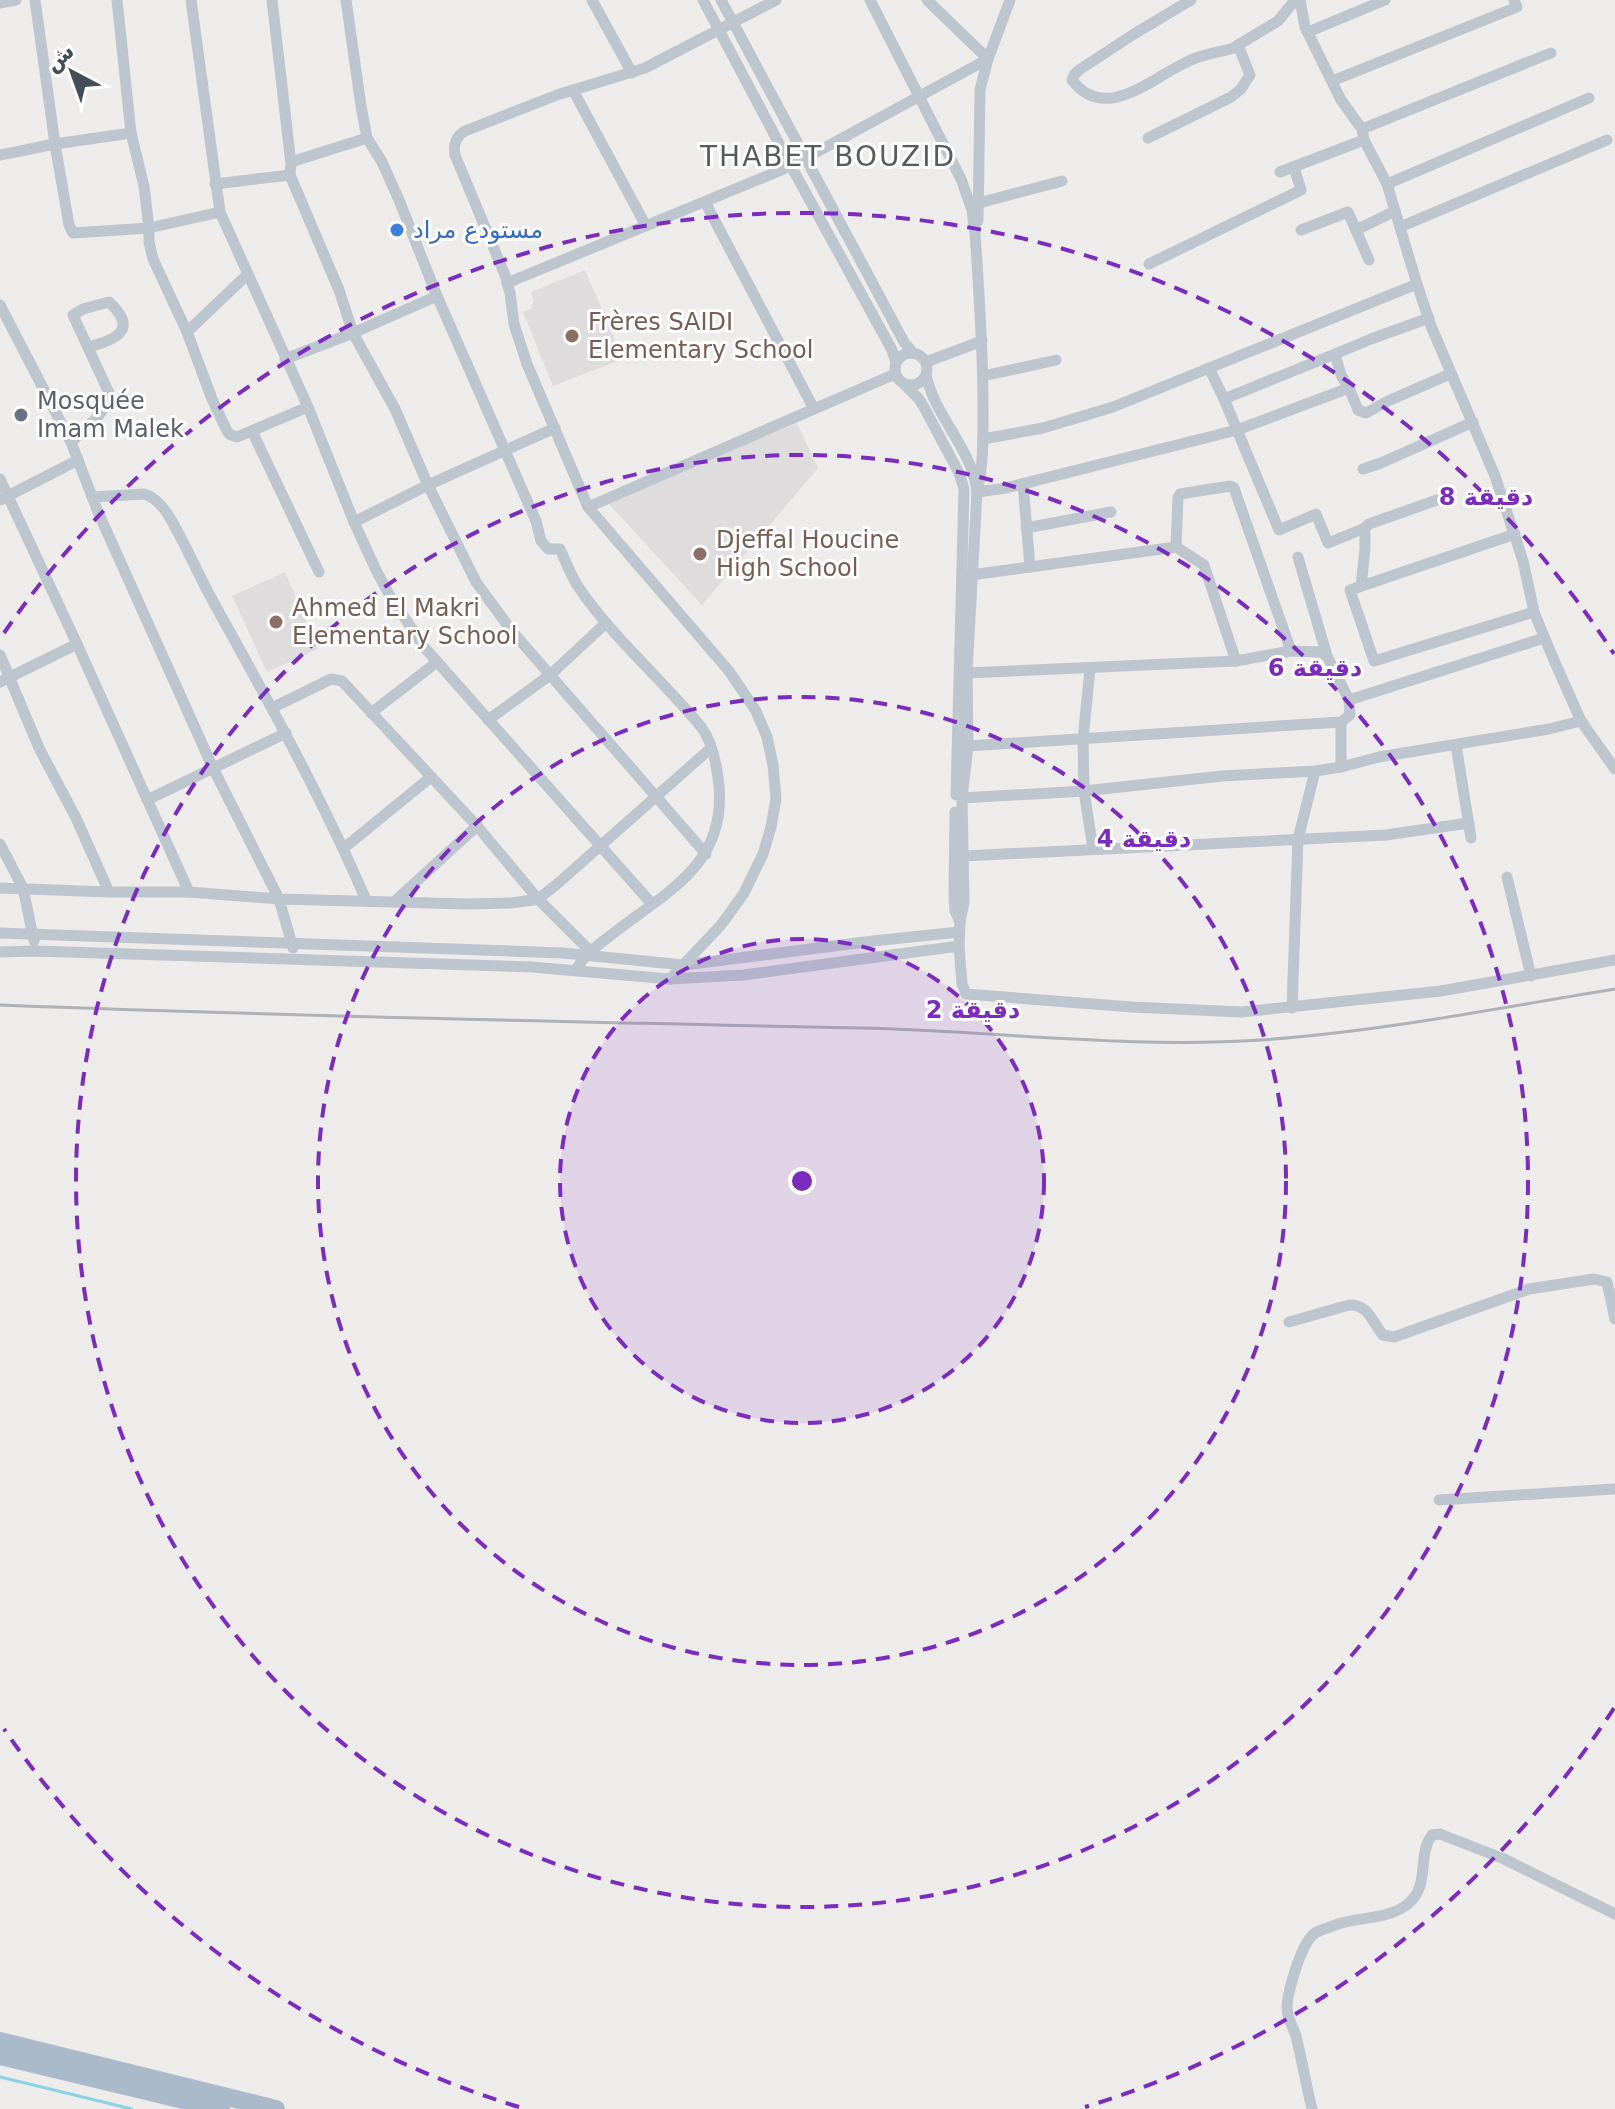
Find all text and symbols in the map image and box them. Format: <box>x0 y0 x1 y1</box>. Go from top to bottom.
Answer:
north arrow <box>32 32 112 112</box>
text: ش <box>40 38 79 77</box>
district label: THABET BOUZID <box>699 140 956 173</box>
place label: مستودع مراد <box>413 216 543 244</box>
marker: مستودع مراد <box>388 221 406 239</box>
place label: Frères SAIDI Elementary School <box>588 308 813 364</box>
marker: Frères SAIDI Elementary School <box>563 327 581 345</box>
place label: Mosquée Imam Malek <box>37 387 184 443</box>
marker: Mosquée Imam Malek <box>12 406 30 424</box>
text: 8 دقيقة <box>1439 483 1533 511</box>
place label: Djeffal Houcine High School <box>716 526 899 582</box>
marker: Djeffal Houcine High School <box>691 545 709 563</box>
place label: Ahmed El Makri Elementary School <box>292 594 517 650</box>
marker: Ahmed El Makri Elementary School <box>267 613 285 631</box>
text: 6 دقيقة <box>1268 654 1362 682</box>
text: 4 دقيقة <box>1097 825 1191 853</box>
text: 2 دقيقة <box>926 996 1020 1024</box>
centre of rings <box>788 1167 816 1195</box>

